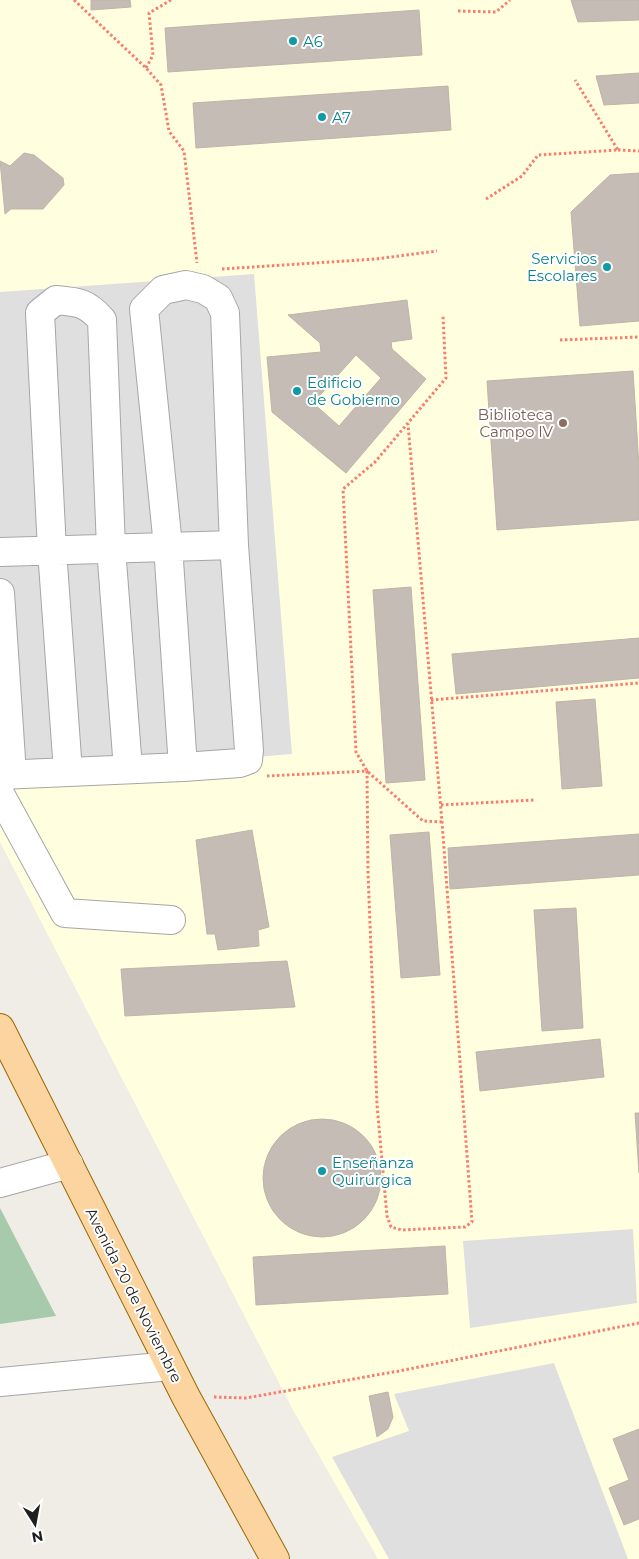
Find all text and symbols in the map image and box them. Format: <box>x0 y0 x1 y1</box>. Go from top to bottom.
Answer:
place label: A6 <box>303 32 323 51</box>
marker: A6 <box>287 35 299 47</box>
place label: A7 <box>332 108 351 127</box>
marker: A7 <box>316 111 328 123</box>
place label: Servicios Escolares <box>527 249 597 285</box>
marker: Servicios Escolares <box>601 261 613 273</box>
place label: Edificio de Gobierno <box>307 373 400 409</box>
marker: Edificio de Gobierno <box>291 385 303 397</box>
place label: Biblioteca Campo IV <box>478 405 554 441</box>
marker: Biblioteca Campo IV <box>557 417 569 429</box>
place label: Enseñanza Quirúrgica <box>332 1153 414 1189</box>
marker: Enseñanza Quirúrgica <box>316 1165 328 1177</box>
street label: Avenida 20 de Noviembre <box>82 1204 186 1386</box>
north arrow <box>10 1499 60 1549</box>
text: N <box>30 1527 45 1547</box>

